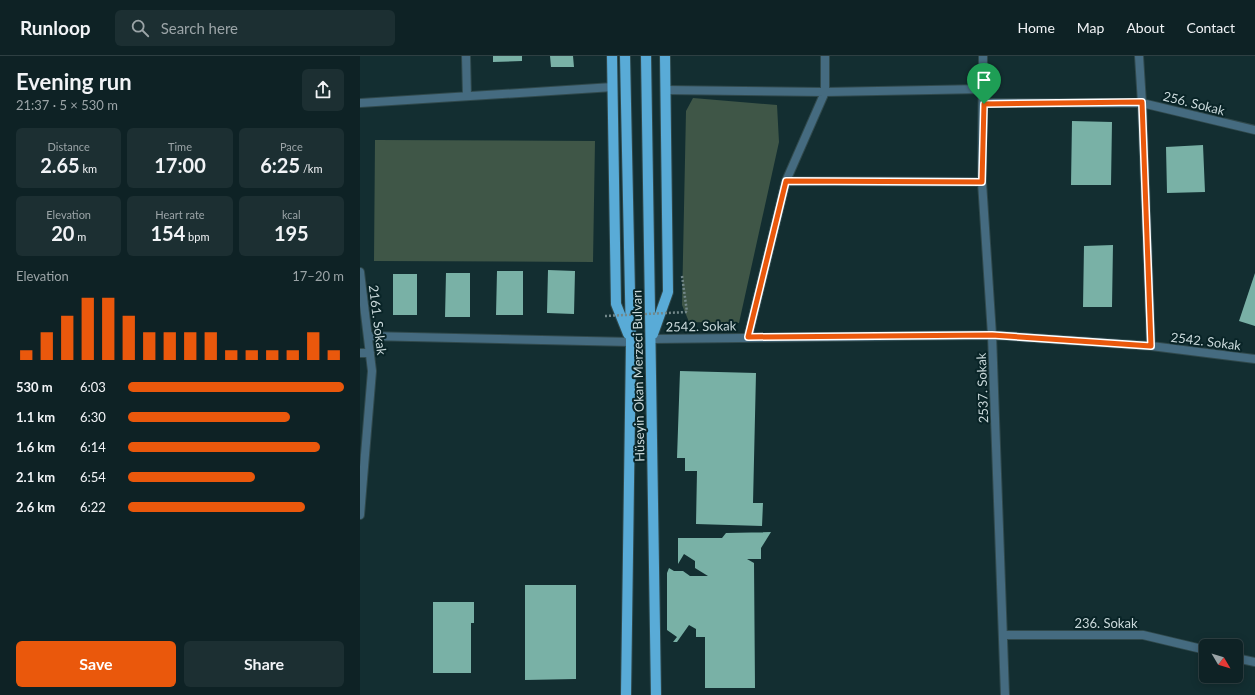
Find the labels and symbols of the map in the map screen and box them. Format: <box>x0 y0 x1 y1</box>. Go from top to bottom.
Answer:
pin <box>967 63 1001 104</box>
street label: 256. Sokak <box>1161 88 1227 118</box>
street label: 2161. Sokak <box>366 284 390 356</box>
street label: Hüseyin Okan Merzeci Bulvarı <box>629 290 647 462</box>
street label: 2542. Sokak <box>666 317 737 335</box>
street label: 2542. Sokak <box>1170 329 1242 353</box>
street label: 2537. Sokak <box>973 352 991 424</box>
street label: 236. Sokak <box>1074 615 1138 631</box>
north arrow <box>1199 639 1243 683</box>

